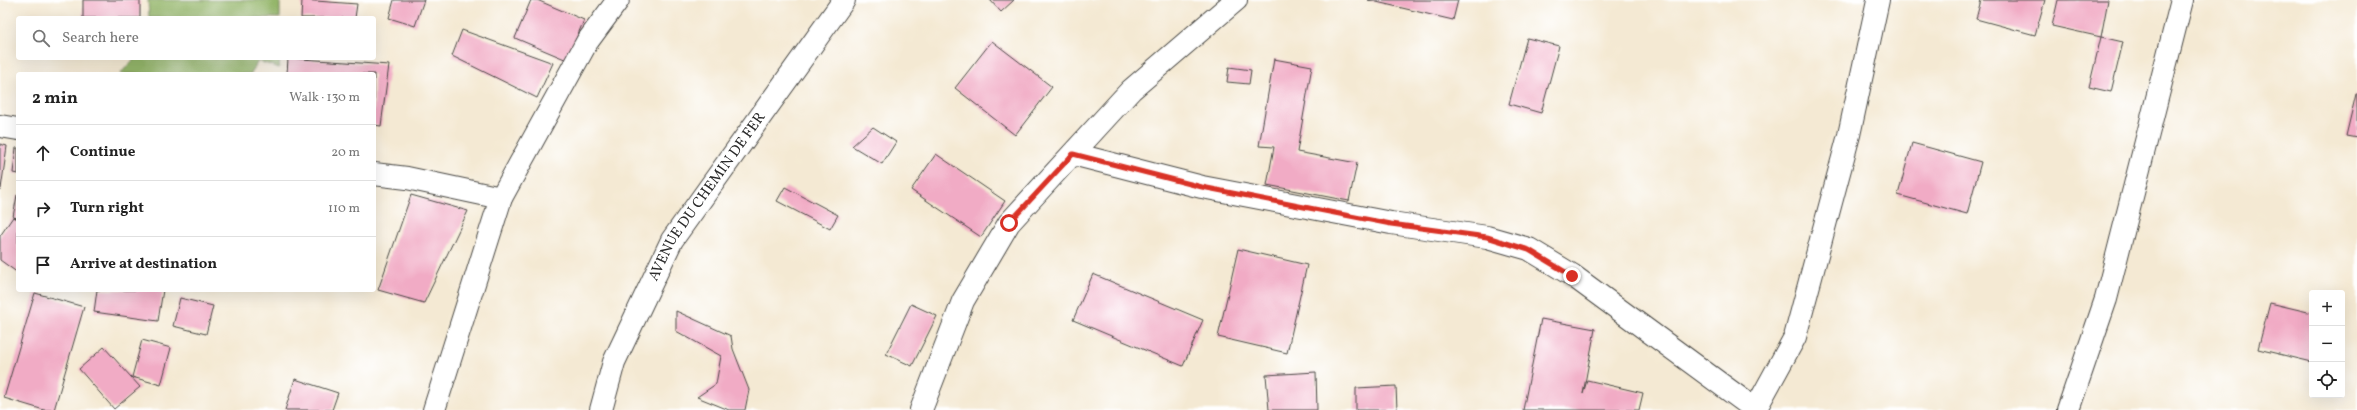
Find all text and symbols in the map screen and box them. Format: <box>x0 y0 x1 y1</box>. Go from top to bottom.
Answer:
search box <box>16 16 376 60</box>
icon: search <box>30 27 52 49</box>
text: Search here <box>62 28 139 49</box>
text: 2 min <box>32 87 78 110</box>
text: Walk · 130 m <box>289 89 360 107</box>
street label: AVENUE DU CHEMIN DE FER <box>643 108 771 285</box>
icon: ahead <box>32 142 54 164</box>
text: Continue <box>70 142 135 163</box>
text: 20 m <box>331 144 360 162</box>
icon: right <box>32 198 54 220</box>
text: Turn right <box>70 198 144 219</box>
text: 110 m <box>328 200 360 218</box>
route start <box>1000 214 1018 232</box>
icon: arrive <box>32 254 54 276</box>
text: Arrive at destination <box>70 254 217 275</box>
route end <box>1563 267 1581 285</box>
map controls <box>2309 290 2345 398</box>
button: + <box>2309 290 2345 326</box>
button: − <box>2309 326 2345 362</box>
button: locate <box>2309 362 2345 398</box>

